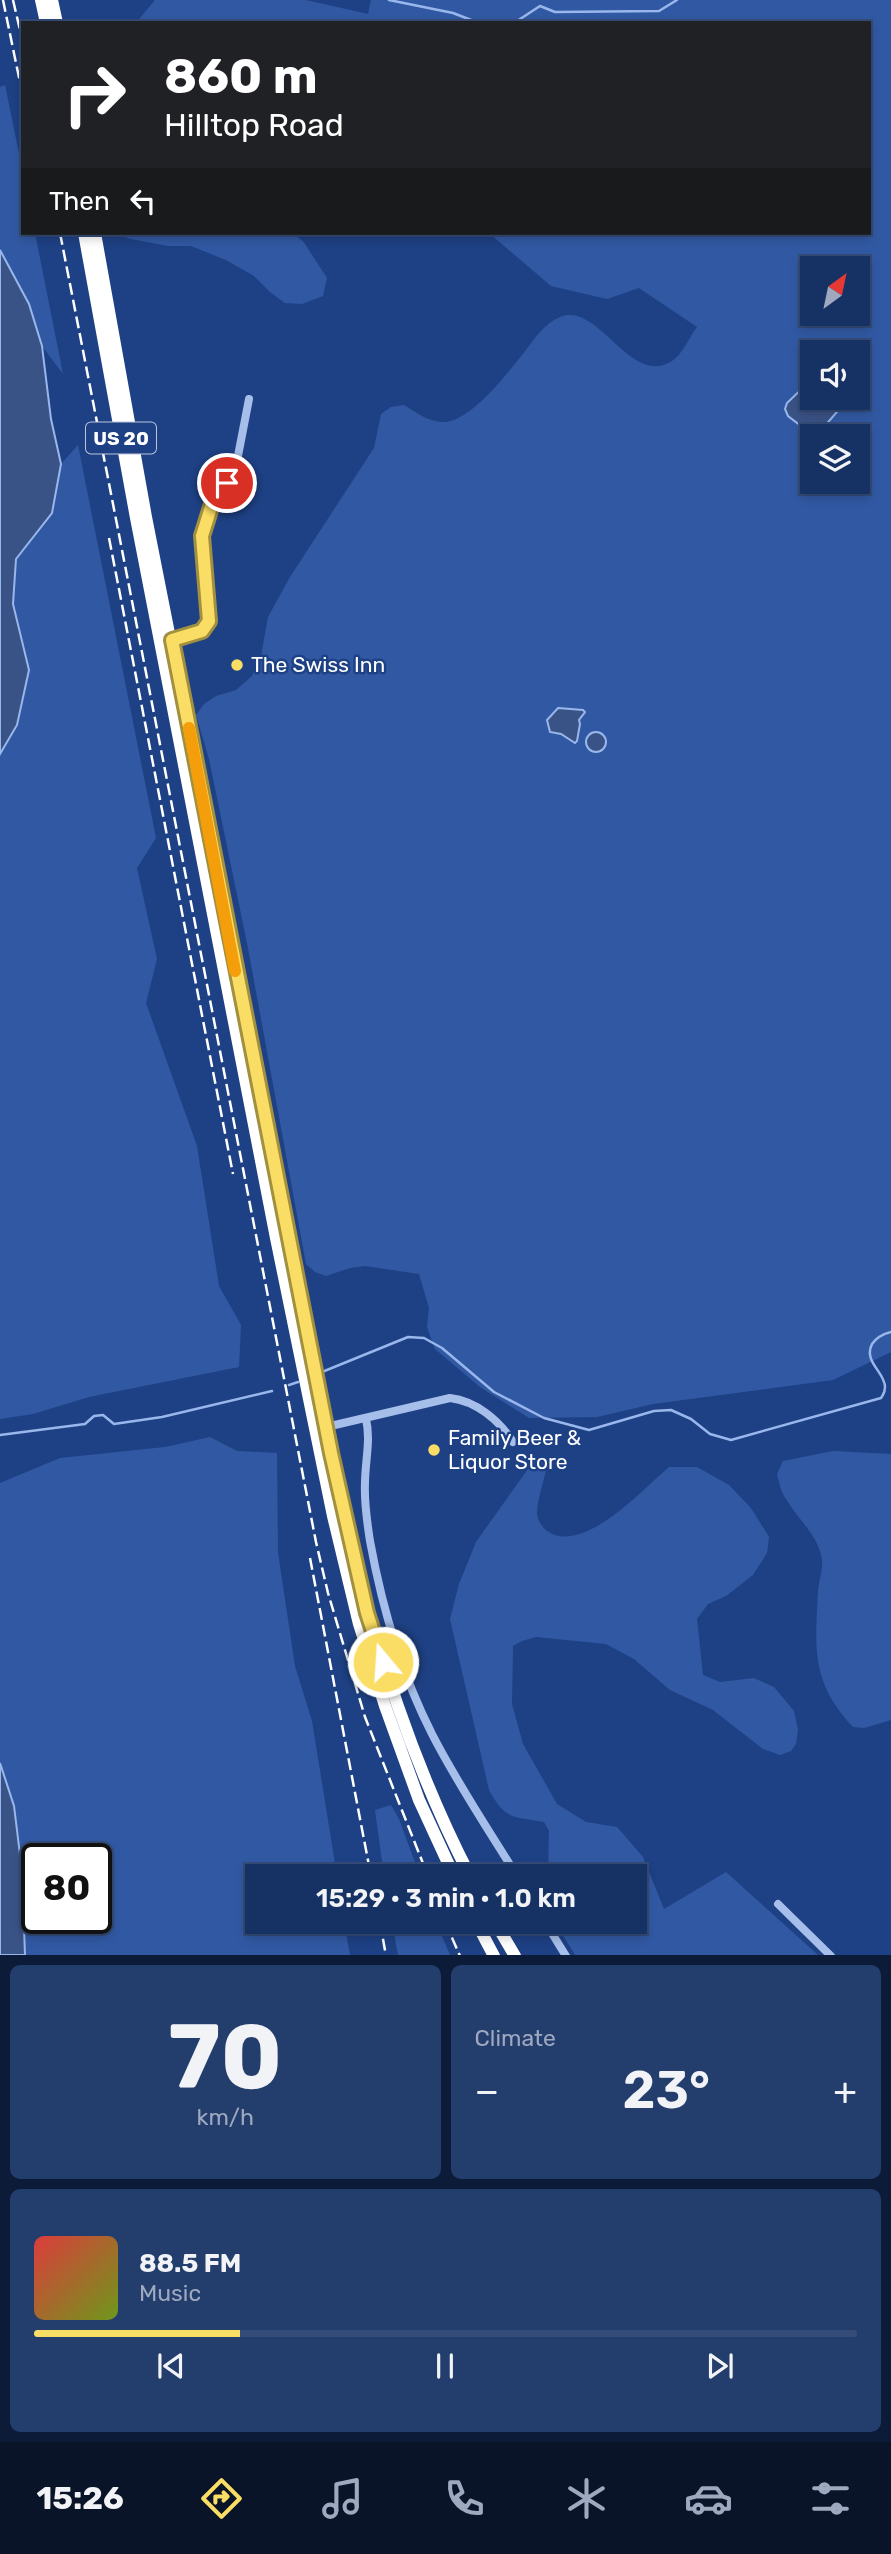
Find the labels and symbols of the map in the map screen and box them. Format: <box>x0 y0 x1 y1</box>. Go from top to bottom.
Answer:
north arrow <box>800 256 870 326</box>
road number: US 20 <box>86 422 156 453</box>
pin <box>197 453 257 513</box>
place label: The Swiss Inn <box>251 652 385 677</box>
marker: The Swiss Inn <box>229 657 245 673</box>
place label: Family Beer & Liquor Store <box>448 1425 581 1474</box>
marker: Family Beer & Liquor Store <box>426 1442 442 1458</box>
position arrow <box>346 1625 420 1699</box>
speed limit sign: 80 <box>21 1843 112 1934</box>

